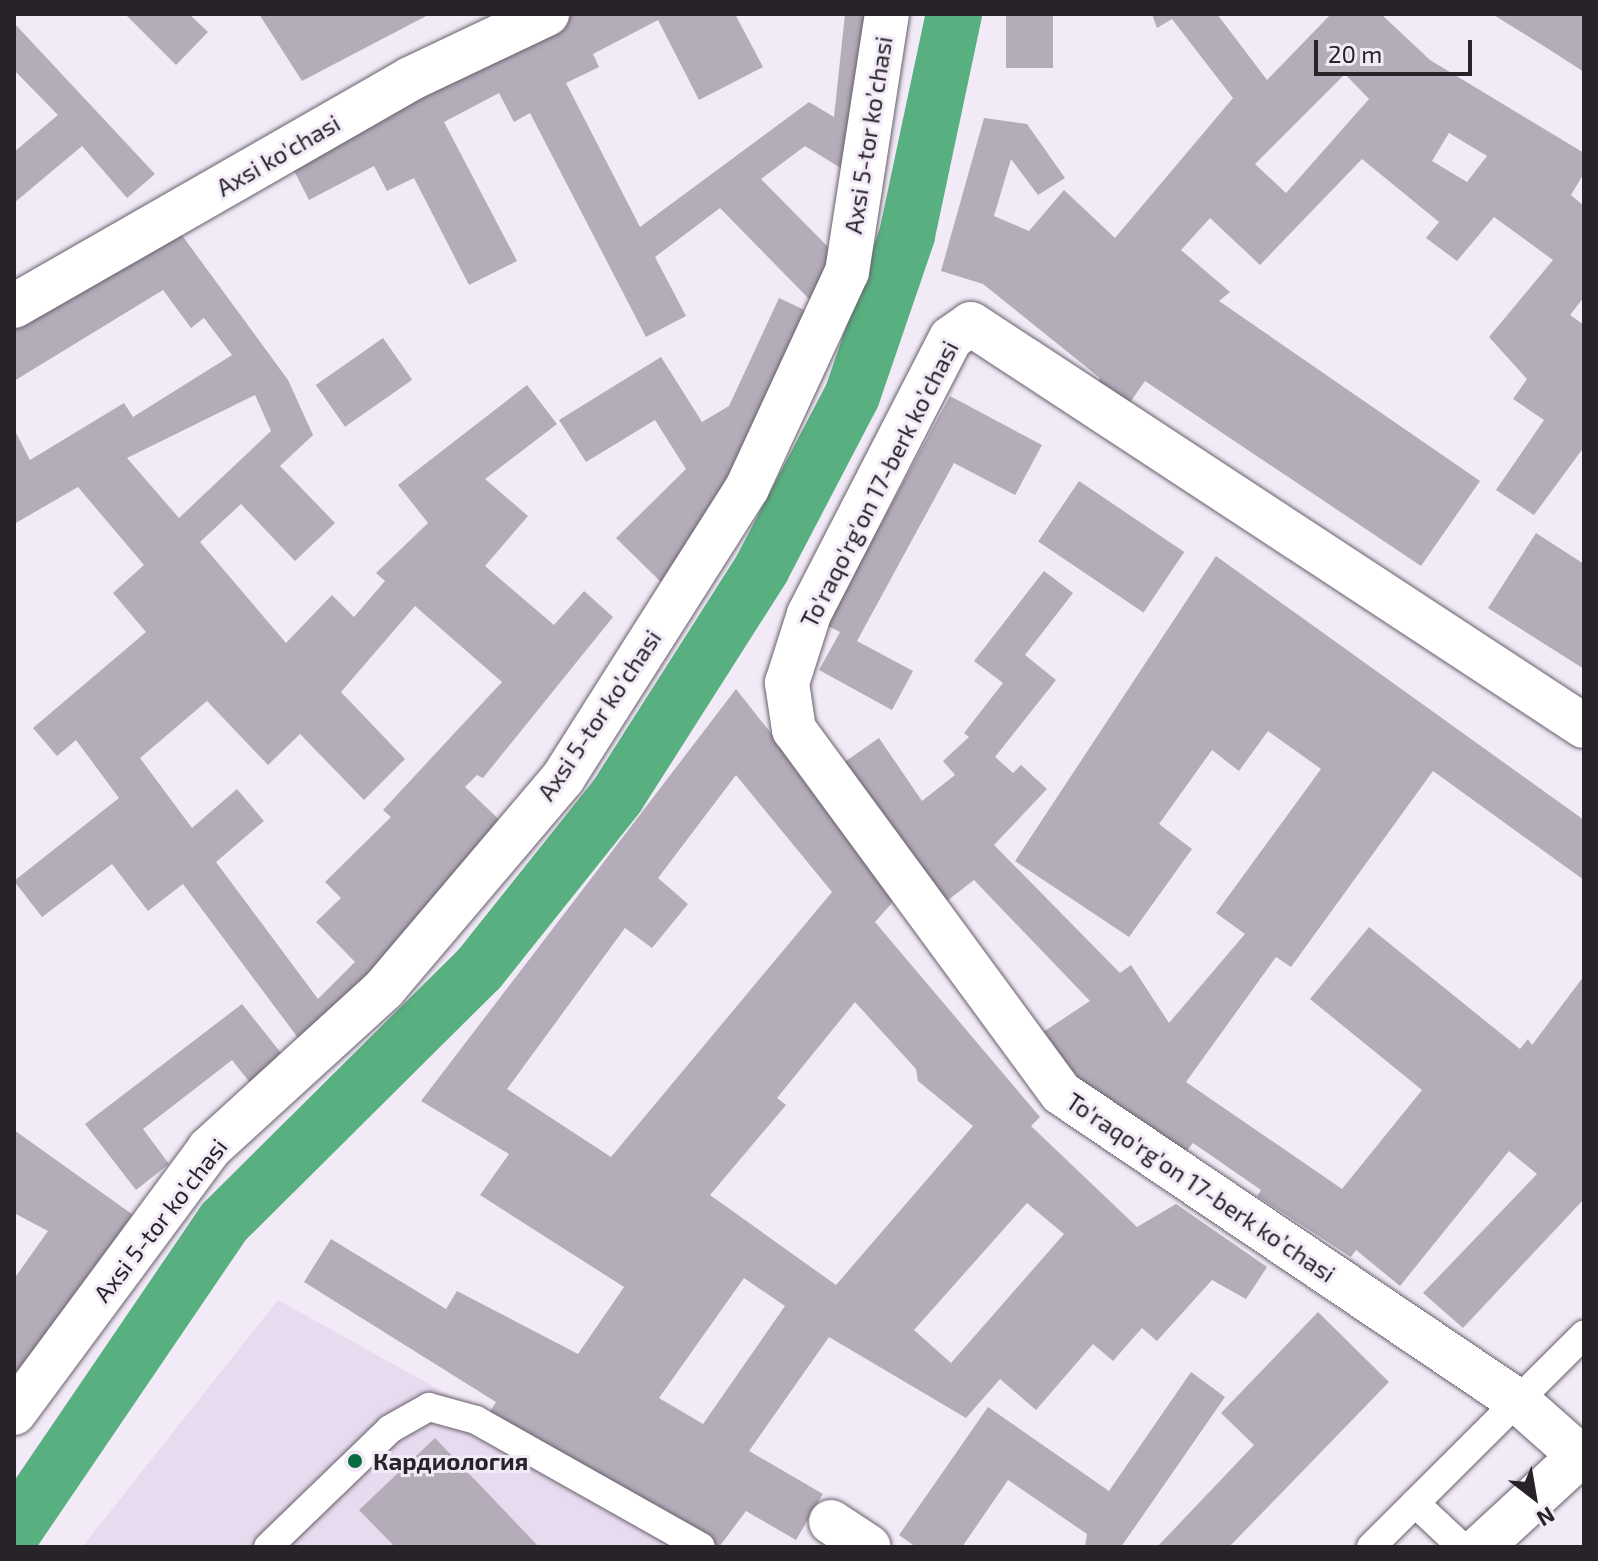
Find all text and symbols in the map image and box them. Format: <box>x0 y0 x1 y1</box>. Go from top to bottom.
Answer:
scale bar <box>1318 24 1476 74</box>
street label: Аxsi 5-tor koʼchasi <box>838 34 898 236</box>
text: 20 m <box>1328 39 1382 68</box>
street label: Axsi ko'chasi <box>211 108 345 202</box>
street label: To'raqo'rg'on 17-berk koʼchasi <box>794 336 964 632</box>
street label: Аxsi 5-tor koʼchasi <box>531 624 667 806</box>
street label: To'raqo'rg'on 17-berk koʼchasi <box>1061 1086 1341 1288</box>
street label: Аxsi 5-tor koʼchasi <box>87 1132 233 1308</box>
place label: Кардиология <box>373 1447 528 1475</box>
marker: Кардиология <box>344 1450 366 1472</box>
north arrow <box>1494 1457 1574 1537</box>
text: N <box>1533 1502 1560 1533</box>

